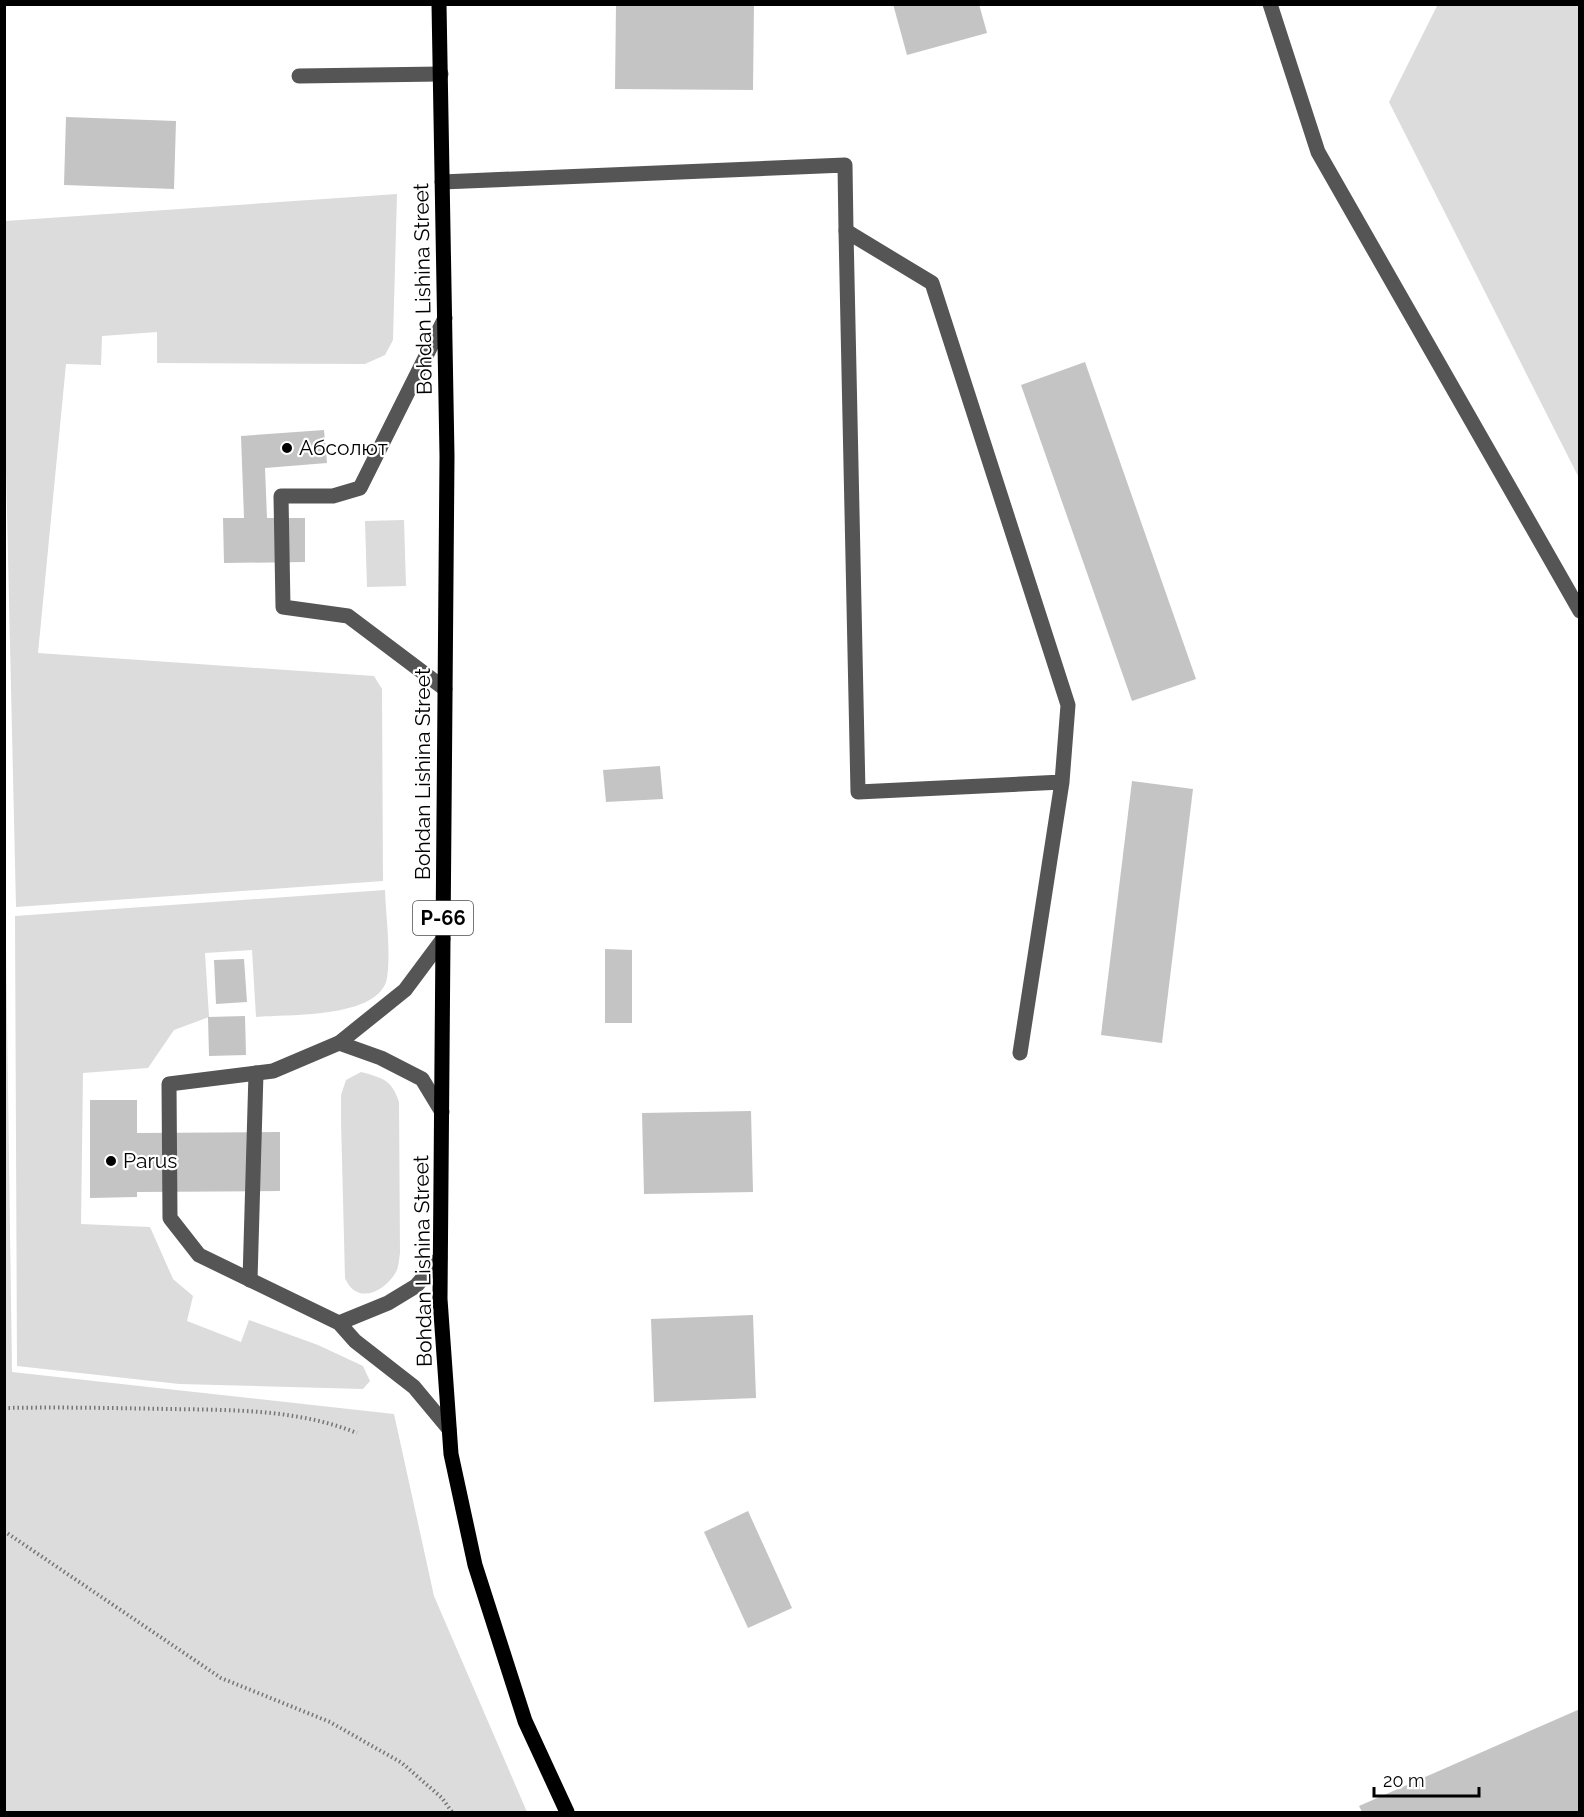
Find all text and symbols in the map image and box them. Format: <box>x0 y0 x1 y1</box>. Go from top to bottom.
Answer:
street label: Bohdan Lishina Street <box>408 183 437 395</box>
place label: Абсолют <box>299 435 388 460</box>
marker: Абсолют <box>280 441 294 455</box>
street label: Bohdan Lishina Street <box>410 668 435 880</box>
road number: Р-66 <box>413 901 473 935</box>
place label: Parus <box>123 1148 177 1173</box>
marker: Parus <box>104 1154 118 1168</box>
street label: Bohdan Lishina Street <box>408 1155 437 1367</box>
scale bar <box>1374 1760 1479 1798</box>
text: 20 m <box>1383 1770 1425 1791</box>

